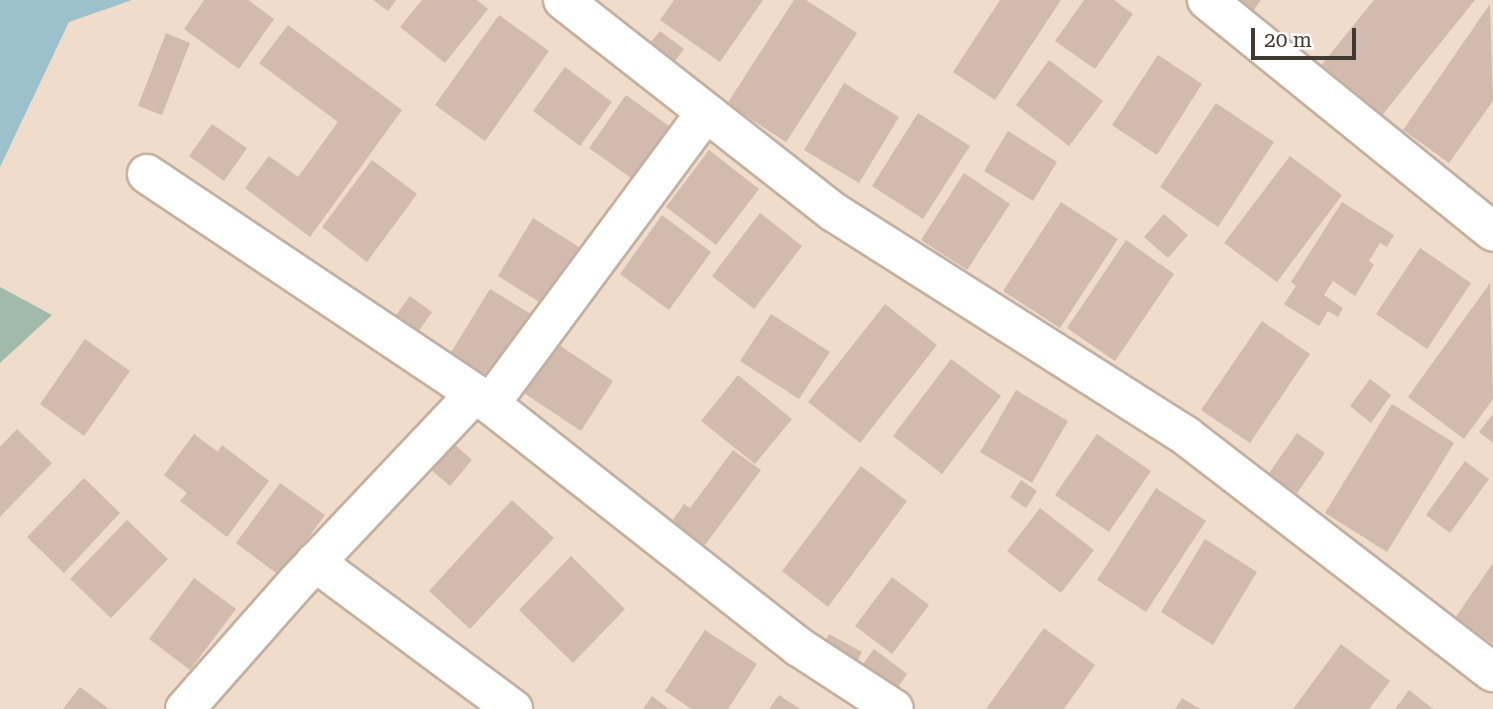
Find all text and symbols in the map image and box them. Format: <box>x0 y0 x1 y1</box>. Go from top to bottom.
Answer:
scale bar <box>1255 14 1360 58</box>
text: 20 m <box>1264 28 1312 52</box>

